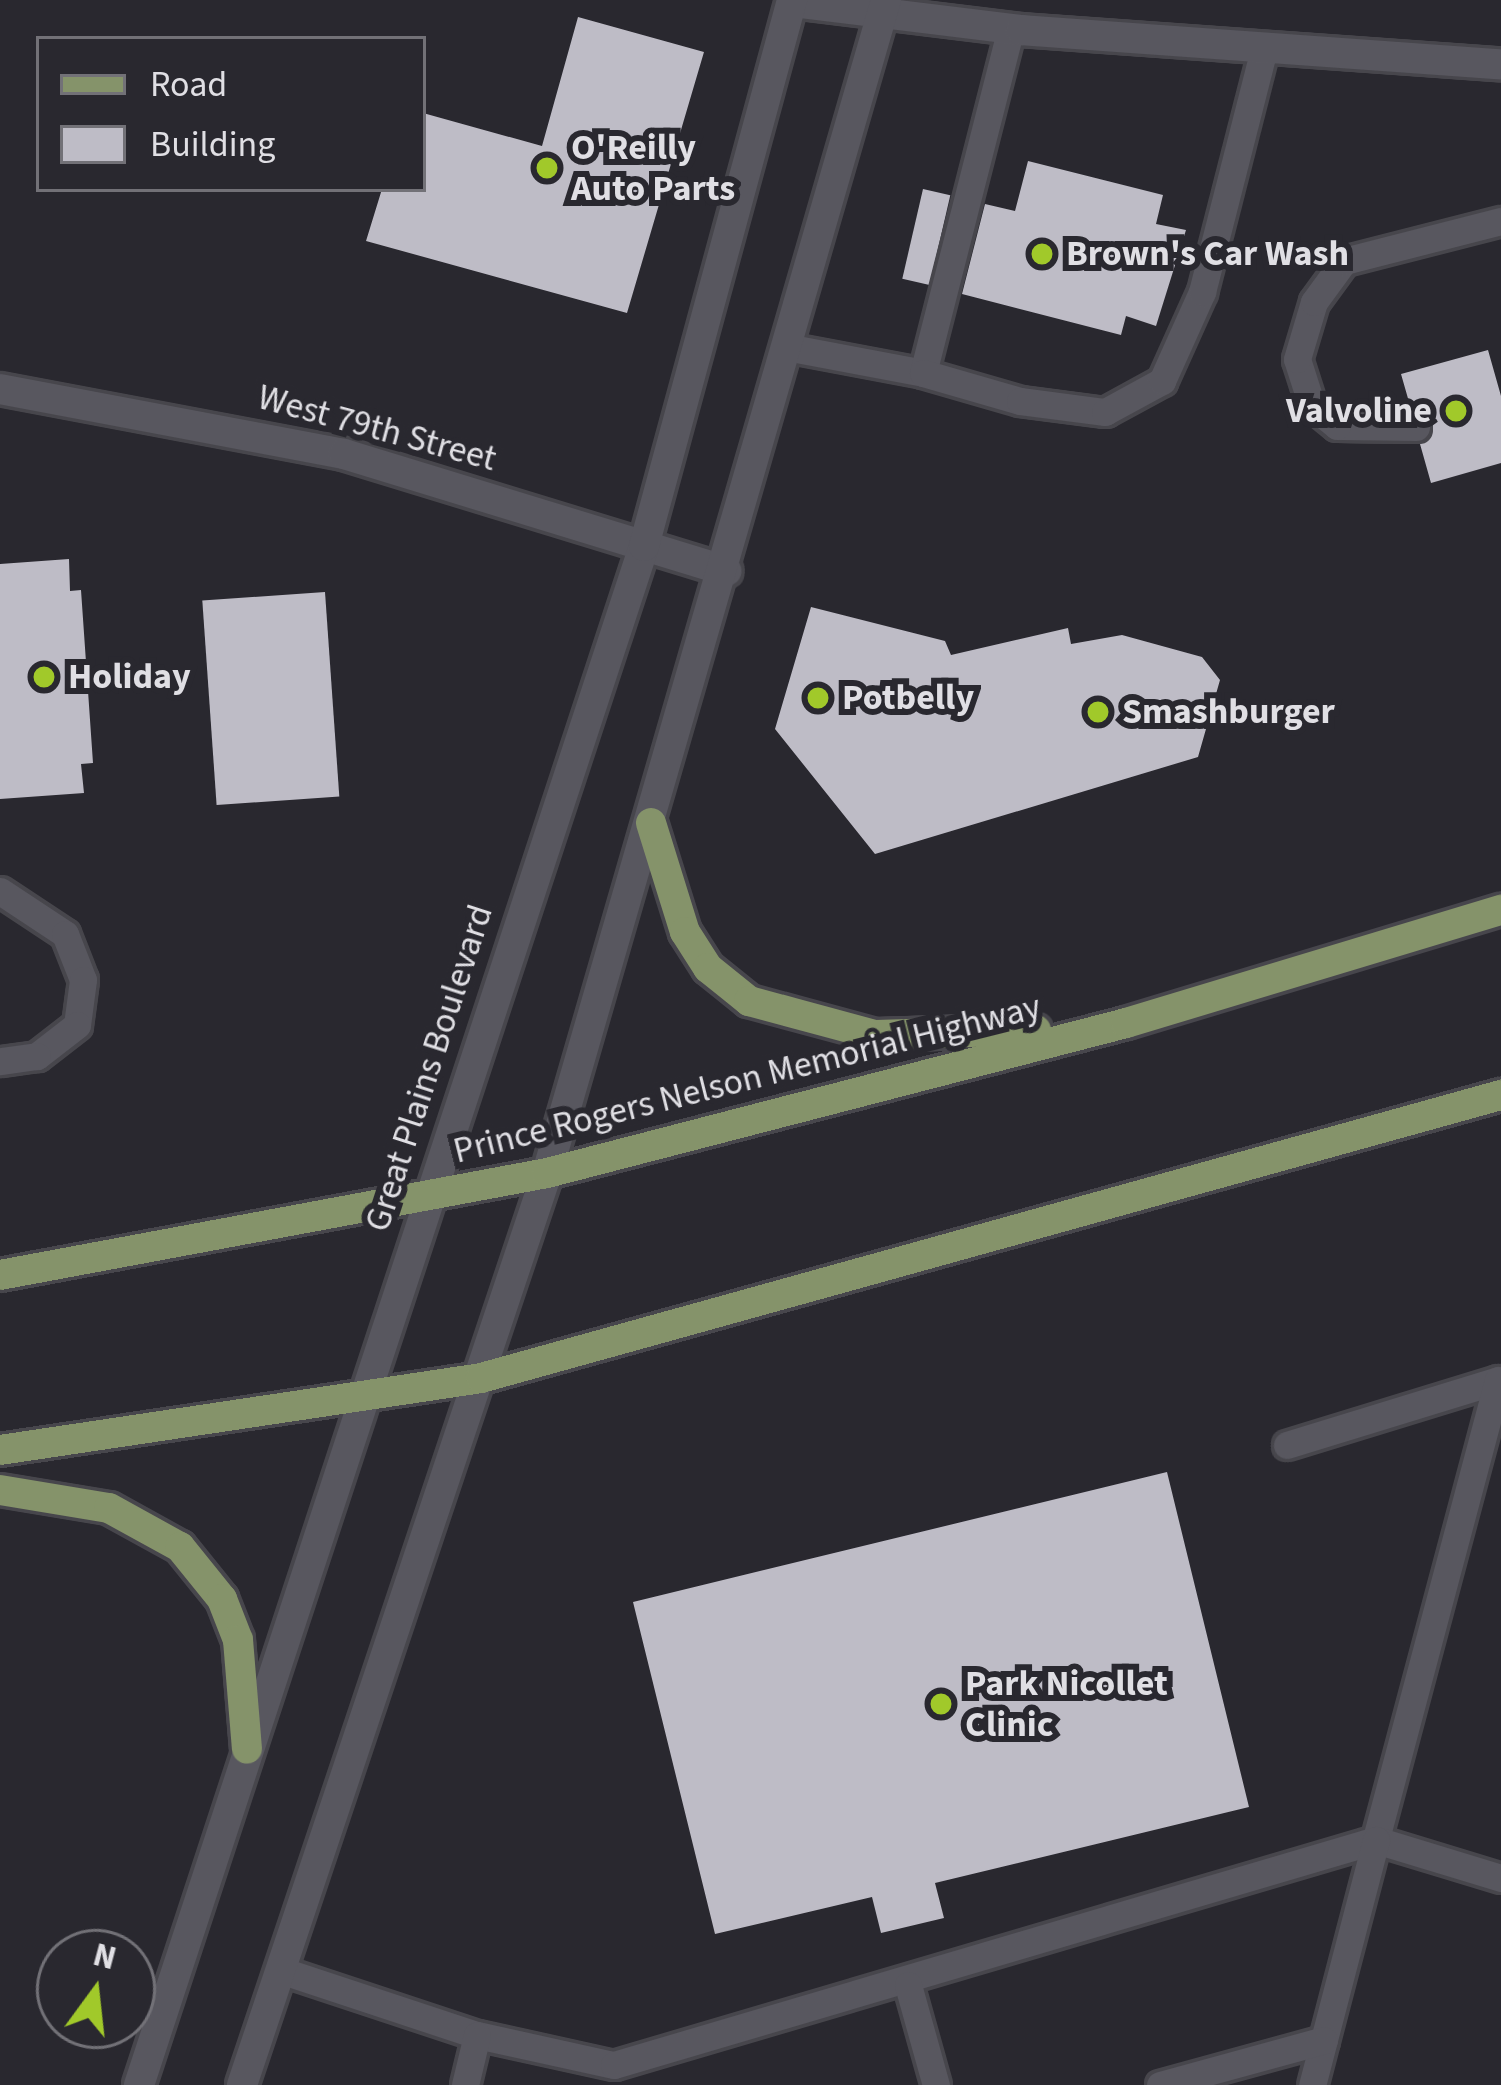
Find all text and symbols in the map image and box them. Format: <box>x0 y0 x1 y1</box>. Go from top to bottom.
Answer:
legend <box>36 36 426 192</box>
text: Road <box>150 59 227 110</box>
text: Building <box>150 119 275 170</box>
place label: O'Reilly Auto Parts <box>571 125 735 210</box>
marker: O'Reilly Auto Parts <box>534 155 560 181</box>
place label: Brown's Car Wash <box>1066 232 1349 276</box>
marker: Brown's Car Wash <box>1029 241 1055 267</box>
street label: West 79th Street <box>253 375 501 481</box>
place label: Valvoline <box>1286 389 1432 433</box>
marker: Valvoline <box>1443 398 1469 424</box>
place label: Holiday <box>68 655 191 699</box>
marker: Holiday <box>31 664 57 690</box>
place label: Potbelly <box>842 676 974 720</box>
marker: Potbelly <box>805 685 831 711</box>
place label: Smashburger <box>1122 690 1335 734</box>
marker: Smashburger <box>1085 699 1111 725</box>
street label: Great Plains Boulevard <box>356 899 502 1237</box>
street label: Prince Rogers Nelson Memorial Highway <box>449 985 1045 1173</box>
place label: Park Nicollet Clinic <box>965 1661 1168 1746</box>
marker: Park Nicollet Clinic <box>928 1691 954 1717</box>
north arrow <box>36 1929 156 2049</box>
text: N <box>88 1931 121 1982</box>

